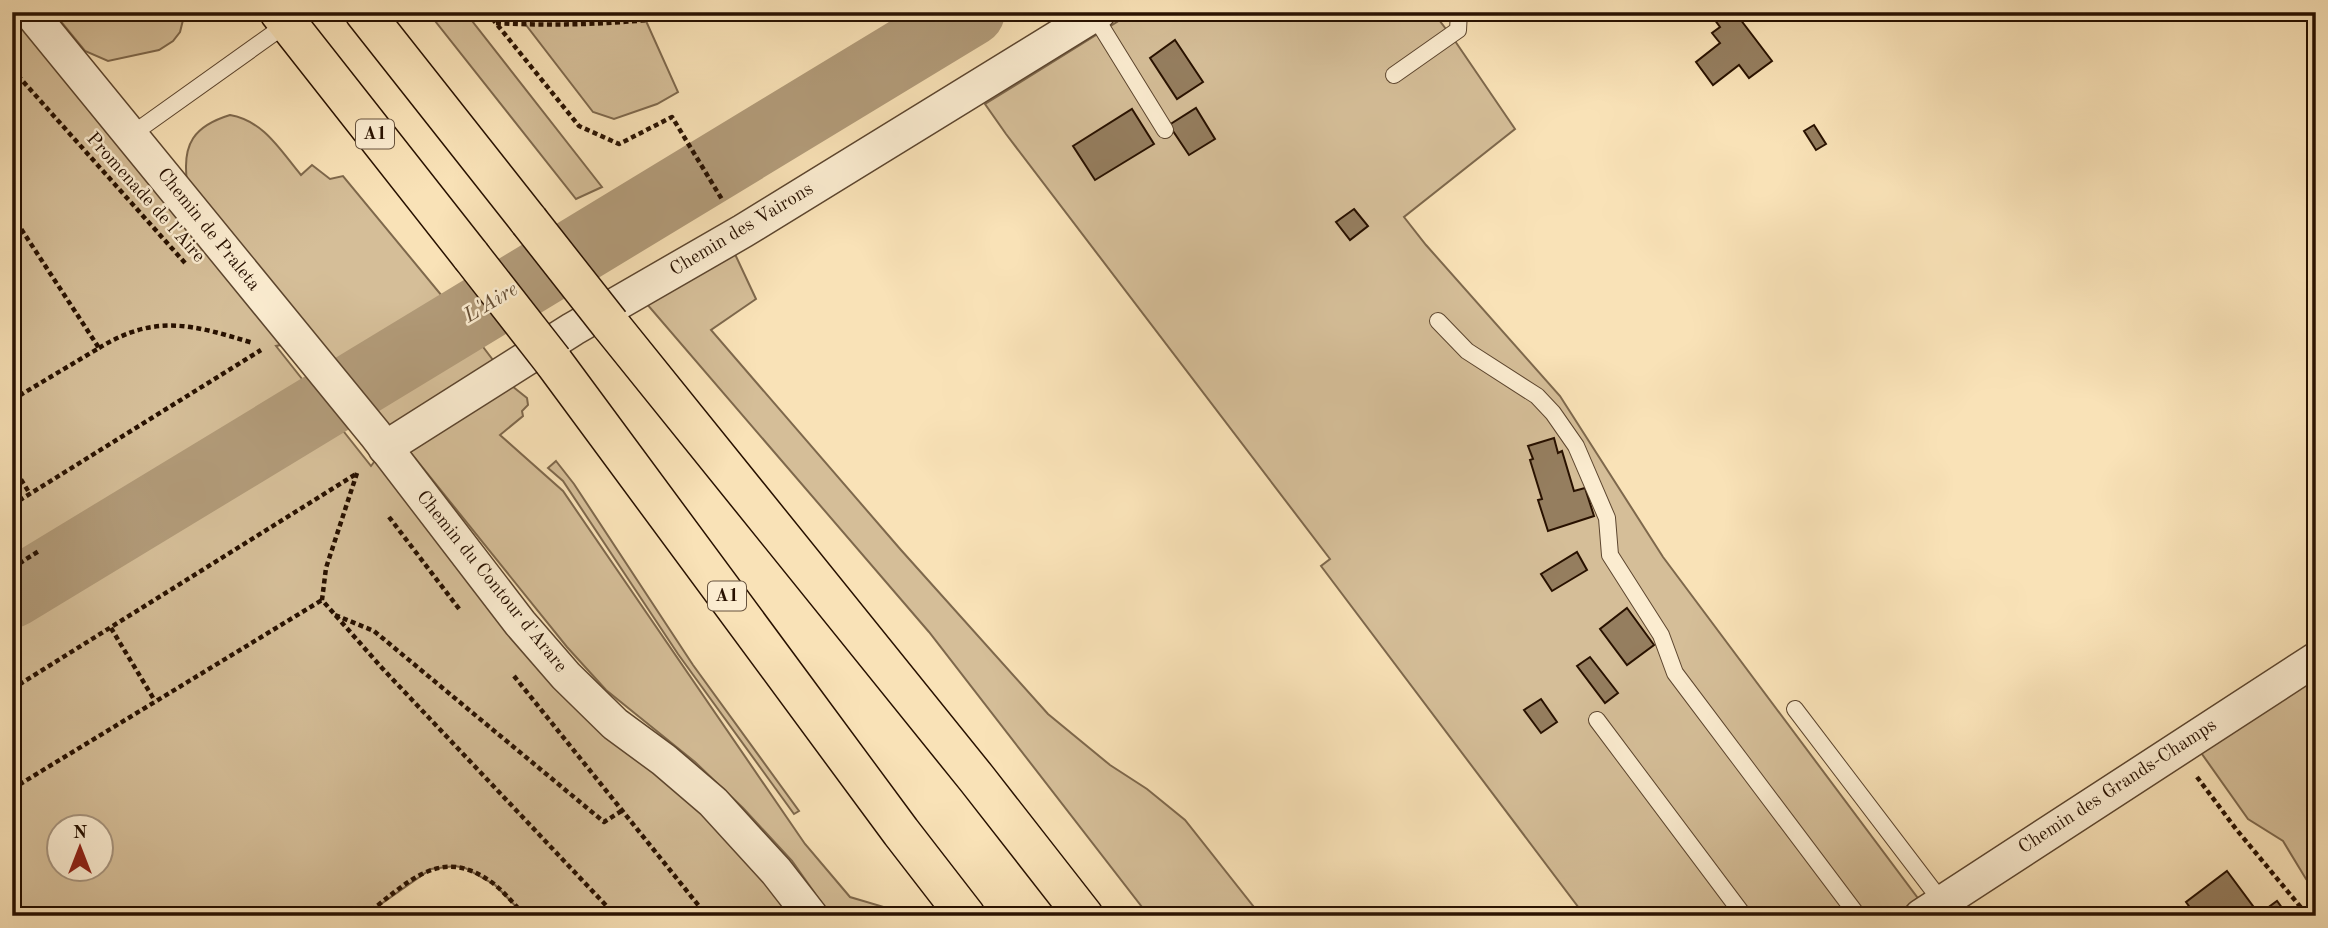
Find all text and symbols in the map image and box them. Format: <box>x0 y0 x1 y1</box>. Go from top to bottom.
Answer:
road number: A1 <box>356 119 394 148</box>
street label: Promenade de l'Aire <box>82 129 208 267</box>
street label: Chemin de Praleta <box>153 165 263 295</box>
street label: Chemin des Vairons <box>667 180 817 280</box>
water label: L'Aire <box>459 279 522 328</box>
street label: Chemin du Contour d'Arare <box>412 488 570 676</box>
road number: A1 <box>708 582 746 610</box>
street label: Chemin des Grands-Champs <box>2016 716 2220 858</box>
north arrow <box>46 813 116 883</box>
text: N <box>73 824 88 843</box>

